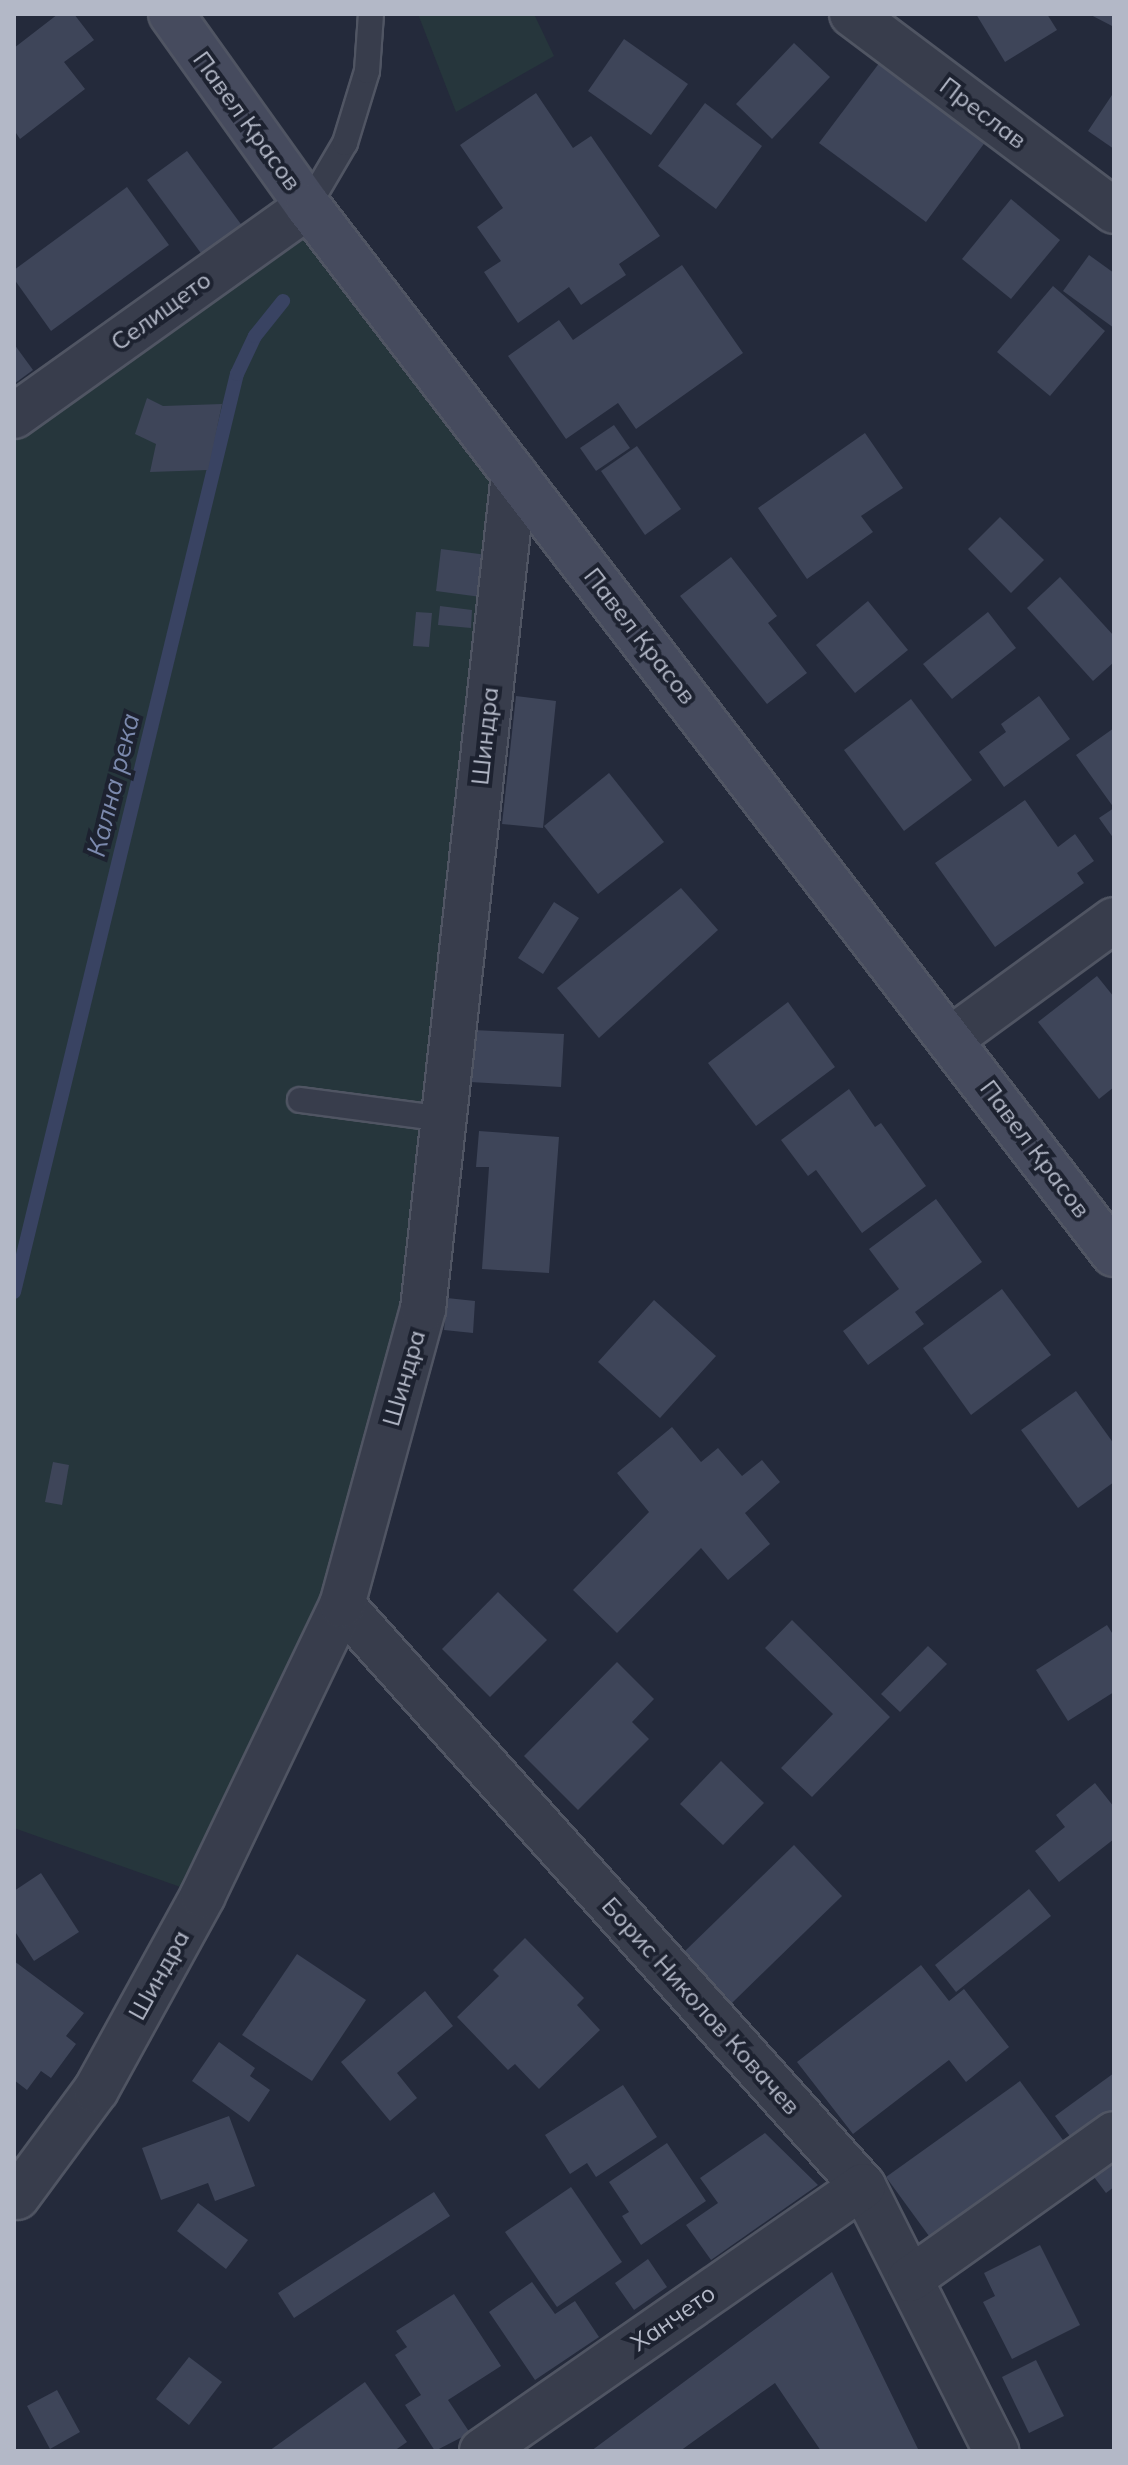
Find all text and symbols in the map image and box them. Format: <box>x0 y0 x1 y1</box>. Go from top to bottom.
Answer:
street label: Павел Красов <box>187 46 307 196</box>
street label: Преслав <box>934 71 1032 155</box>
street label: Селището <box>106 265 216 357</box>
street label: Павел Красов <box>578 562 702 710</box>
street label: Шиндра <box>466 686 504 786</box>
water label: Кална река <box>80 710 146 860</box>
street label: Павел Красов <box>974 1075 1096 1223</box>
street label: Шиндра <box>377 1327 431 1429</box>
street label: Борис Николов Ковачев <box>596 1891 806 2121</box>
street label: Шиндра <box>123 1925 195 2025</box>
street label: Ханчето <box>625 2279 721 2357</box>

